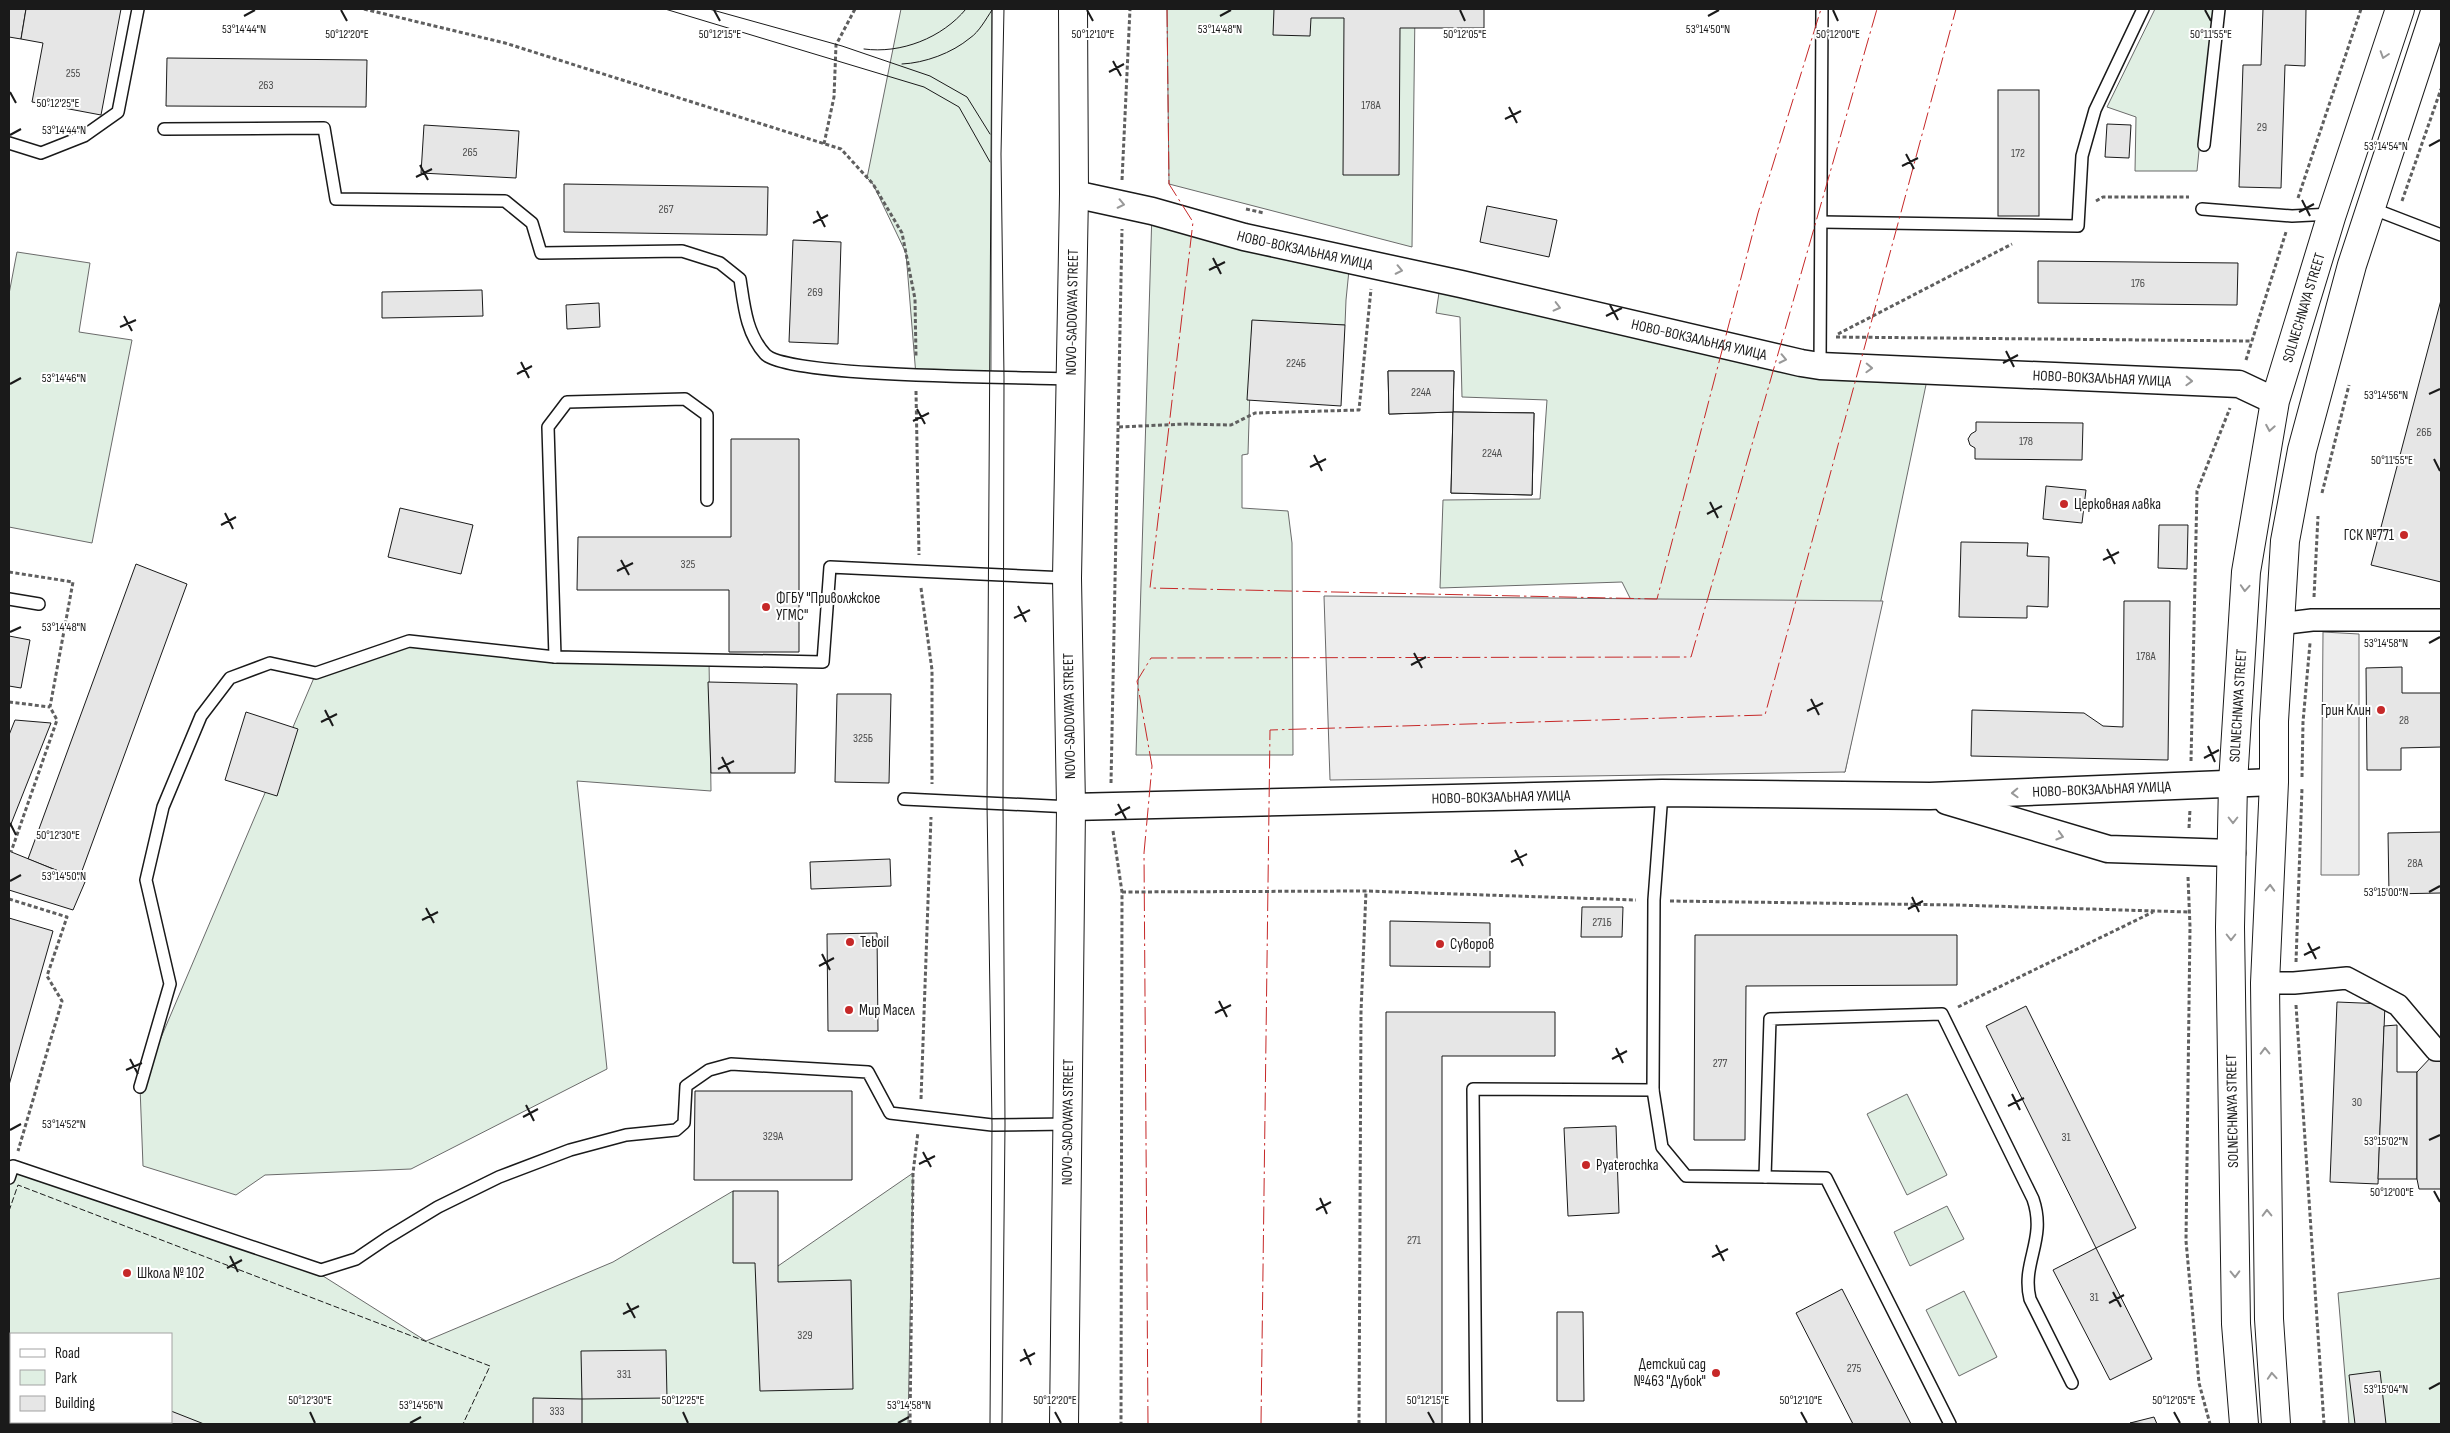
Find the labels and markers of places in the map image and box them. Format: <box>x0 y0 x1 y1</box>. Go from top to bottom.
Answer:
place label: Церковная лавка <box>2074 495 2161 514</box>
marker: Церковная лавка <box>2058 498 2070 510</box>
place label: ГСК №771 <box>2344 526 2395 545</box>
marker: ГСК №771 <box>2398 529 2410 541</box>
place label: ФГБУ "Приволжское УГМС" <box>776 589 880 625</box>
marker: ФГБУ "Приволжское УГМС" <box>760 601 772 613</box>
place label: Грин Клин <box>2321 701 2371 720</box>
marker: Грин Клин <box>2375 704 2387 716</box>
place label: Teboil <box>860 933 889 952</box>
place label: Суворов <box>1450 935 1494 954</box>
marker: Teboil <box>844 936 856 948</box>
marker: Суворов <box>1434 938 1446 950</box>
place label: Мир Масел <box>859 1001 915 1020</box>
marker: Мир Масел <box>843 1004 855 1016</box>
place label: Pyaterochka <box>1596 1156 1659 1175</box>
marker: Pyaterochka <box>1580 1159 1592 1171</box>
place label: Школа № 102 <box>137 1264 204 1283</box>
marker: Школа № 102 <box>121 1267 133 1279</box>
place label: Детский сад №463 "Дубок" <box>1634 1355 1706 1391</box>
marker: Детский сад №463 "Дубок" <box>1710 1367 1722 1379</box>

